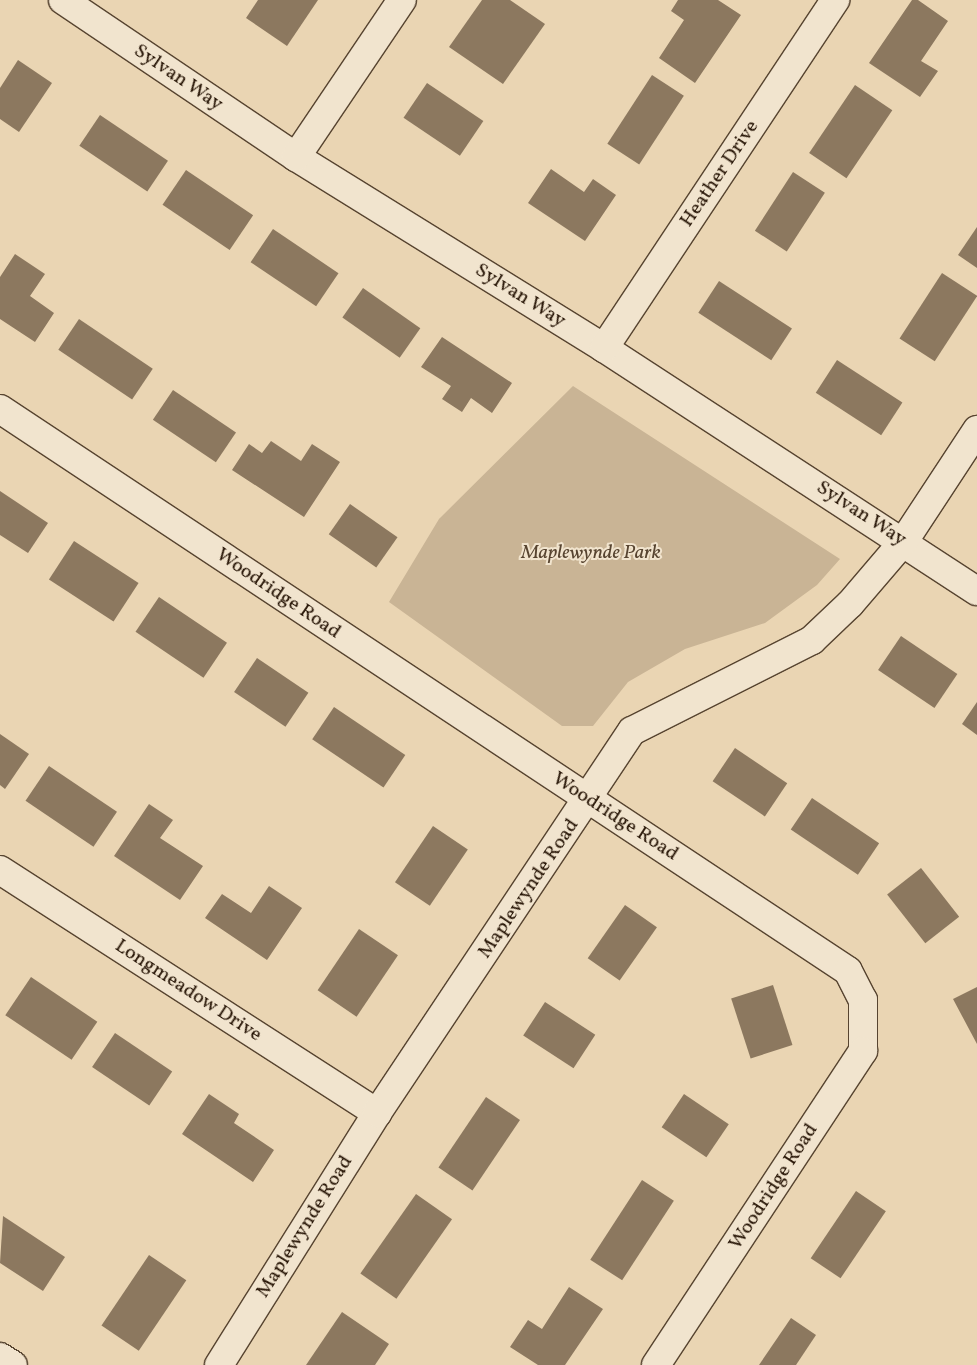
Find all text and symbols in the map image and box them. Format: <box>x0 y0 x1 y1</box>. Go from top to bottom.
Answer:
street label: Sylvan Way <box>129 39 227 117</box>
street label: Heather Drive <box>675 116 765 232</box>
street label: Sylvan Way <box>470 258 570 334</box>
street label: Sylvan Way <box>811 476 911 552</box>
park label: Maplewynde Park <box>521 541 661 565</box>
street label: Woodridge Road <box>211 543 345 645</box>
street label: Woodridge Road <box>547 767 683 867</box>
street label: Maplewynde Road <box>473 815 585 963</box>
street label: Longmeadow Drive <box>110 934 266 1048</box>
street label: Woodridge Road <box>724 1119 824 1255</box>
street label: Maplewynde Road <box>252 1151 358 1303</box>

